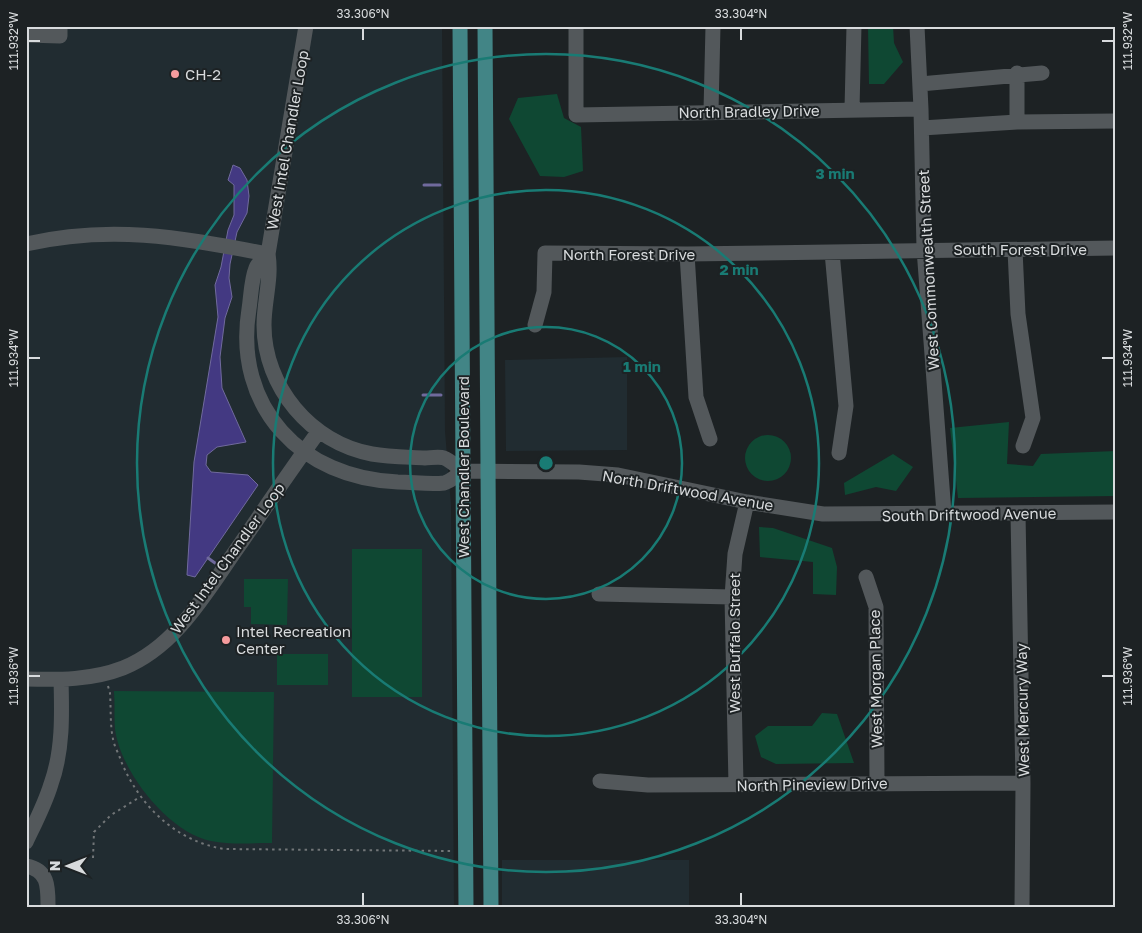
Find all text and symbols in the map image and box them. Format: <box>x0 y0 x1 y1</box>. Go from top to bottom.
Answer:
text: 33.306°N <box>336 6 390 21</box>
text: 33.304°N <box>715 6 767 21</box>
text: 111.932°W <box>6 11 21 70</box>
text: 111.932°W <box>1120 11 1135 70</box>
street label: West Intel Chandler Loop <box>262 49 312 231</box>
place label: CH-2 <box>185 65 221 83</box>
marker: CH-2 <box>169 68 181 80</box>
street label: North Bradley Drive <box>678 101 820 121</box>
text: 3 min <box>815 164 855 182</box>
street label: West Commonwealth Street <box>914 169 942 371</box>
street label: South Forest Drive <box>953 240 1087 258</box>
street label: North Forest Drive <box>563 245 696 263</box>
text: 2 min <box>719 260 759 278</box>
text: 111.934°W <box>6 328 21 387</box>
text: 111.934°W <box>1120 328 1135 387</box>
text: 1 min <box>623 357 661 375</box>
street label: West Chandler Boulevard <box>454 376 472 558</box>
centre of rings <box>537 454 555 472</box>
street label: North Driftwood Avenue <box>601 466 775 514</box>
street label: West Intel Chandler Loop <box>166 479 288 637</box>
street label: South Driftwood Avenue <box>881 503 1057 525</box>
street label: West Buffalo Street <box>725 573 743 713</box>
street label: West Morgan Place <box>865 609 885 748</box>
place label: Intel Recreation Center <box>236 622 351 657</box>
marker: Intel Recreation Center <box>220 634 232 646</box>
street label: West Mercury Way <box>1012 642 1032 777</box>
text: 111.936°W <box>6 646 21 705</box>
text: 111.936°W <box>1120 646 1135 705</box>
street label: North Pineview Drive <box>736 774 888 794</box>
north arrow <box>42 840 92 890</box>
text: N <box>46 861 63 871</box>
text: 33.306°N <box>336 912 390 927</box>
text: 33.304°N <box>715 912 767 927</box>

